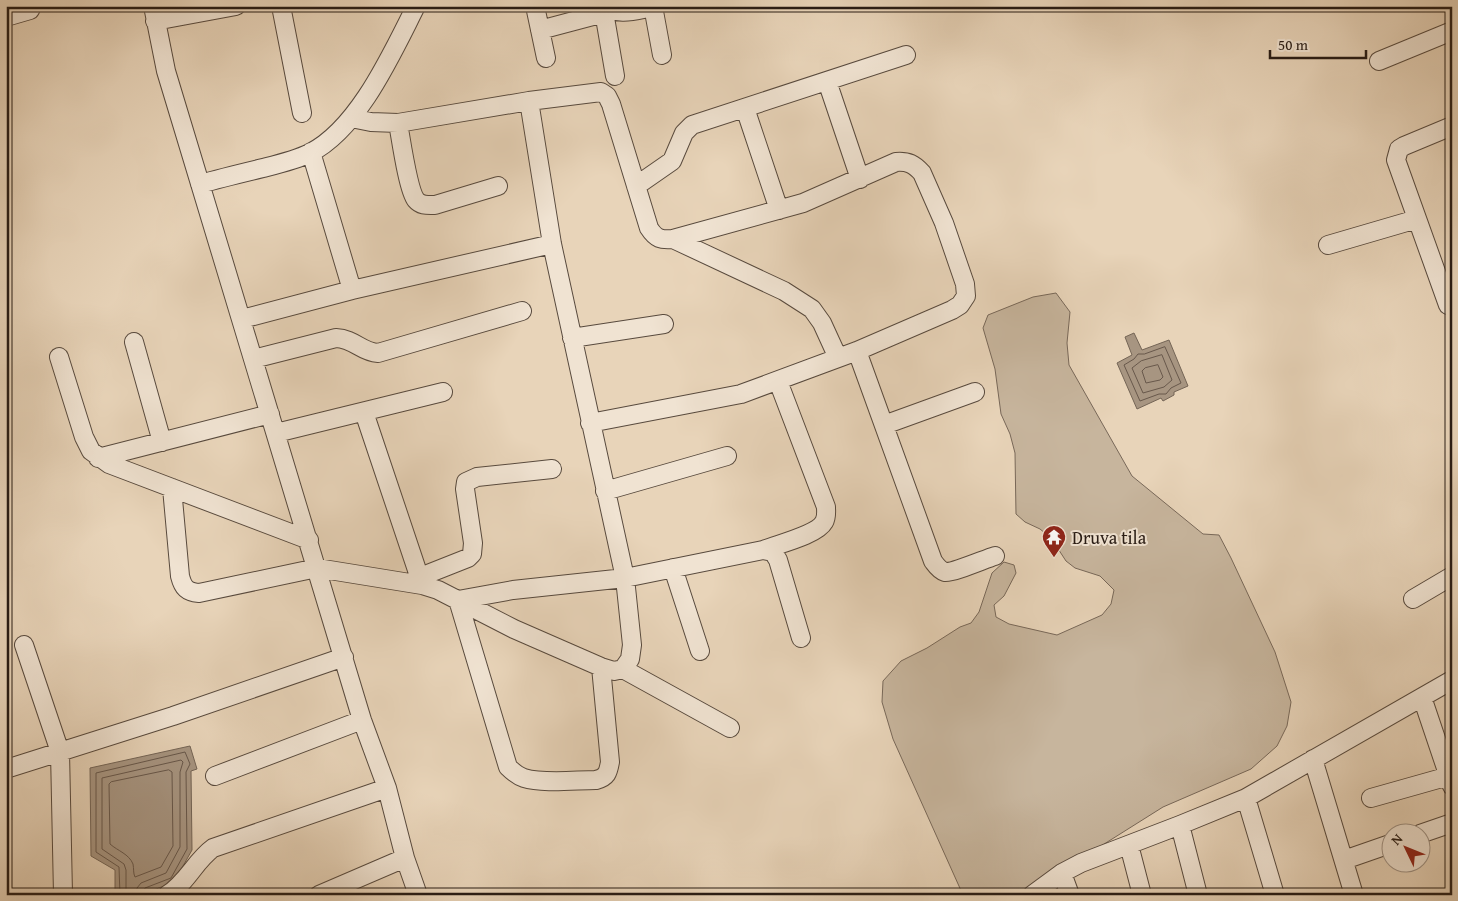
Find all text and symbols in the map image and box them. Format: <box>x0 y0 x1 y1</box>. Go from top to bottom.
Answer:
scale bar <box>1270 28 1367 60</box>
text: 50 m <box>1278 34 1309 55</box>
temple icon: Druva tila <box>1041 524 1067 558</box>
place label: Druva tila <box>1072 524 1147 551</box>
north arrow <box>1380 824 1430 874</box>
text: N <box>1386 828 1407 849</box>

